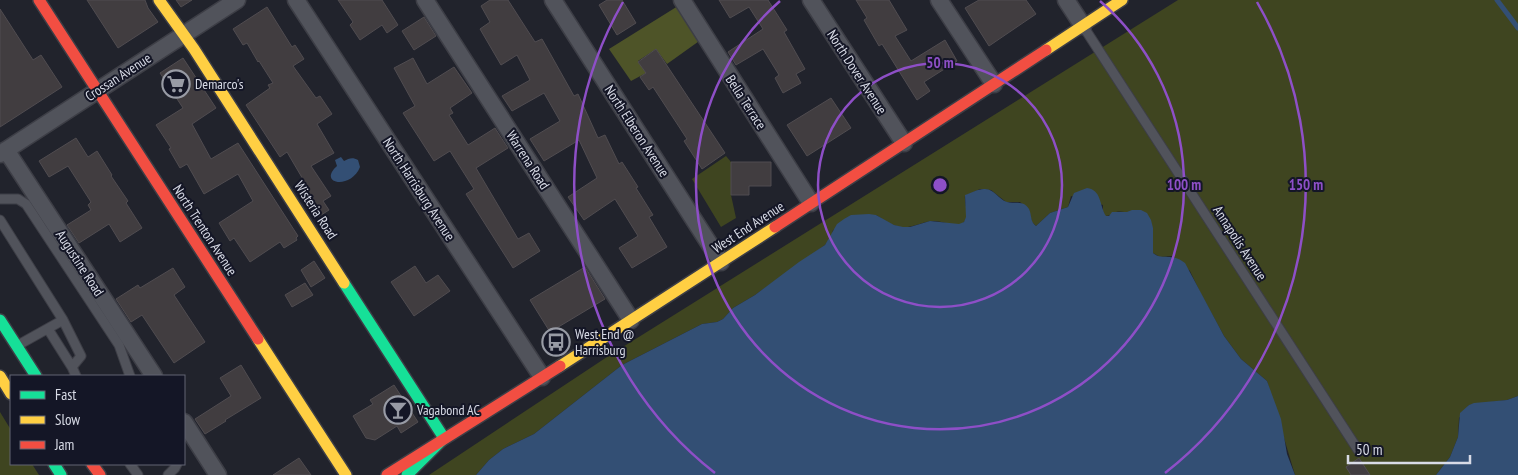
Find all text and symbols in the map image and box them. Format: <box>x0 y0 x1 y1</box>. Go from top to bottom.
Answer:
street label: North Dover Avenue <box>823 26 891 118</box>
street label: Crossan Avenue <box>82 49 155 105</box>
text: 50 m <box>926 53 954 72</box>
supermarket icon: Demarco's <box>161 69 191 99</box>
street label: Bella Terrace <box>722 71 770 133</box>
place label: Demarco's <box>195 75 244 93</box>
street label: North Elberon Avenue <box>601 82 673 180</box>
street label: Warrena Road <box>502 127 554 193</box>
street label: North Harrisburg Avenue <box>379 134 459 244</box>
text: 100 m <box>1167 175 1201 194</box>
text: 150 m <box>1289 175 1323 194</box>
centre of rings <box>931 176 949 194</box>
street label: Wisteria Road <box>290 177 342 243</box>
street label: North Trenton Avenue <box>169 181 241 279</box>
street label: West End Avenue <box>709 197 788 257</box>
street label: Annapolis Avenue <box>1209 202 1271 284</box>
street label: Augustine Road <box>52 227 108 299</box>
place label: West End @ Harrisburg <box>575 325 634 359</box>
bus stop icon: West End @ Harrisburg <box>541 327 571 357</box>
legend <box>10 375 185 465</box>
text: Fast <box>55 385 76 404</box>
bar icon: Vagabond AC <box>383 395 413 425</box>
place label: Vagabond AC <box>416 401 480 419</box>
text: Slow <box>55 410 80 429</box>
scale bar <box>1348 432 1470 464</box>
text: Jam <box>54 435 74 454</box>
text: 50 m <box>1356 440 1382 459</box>

